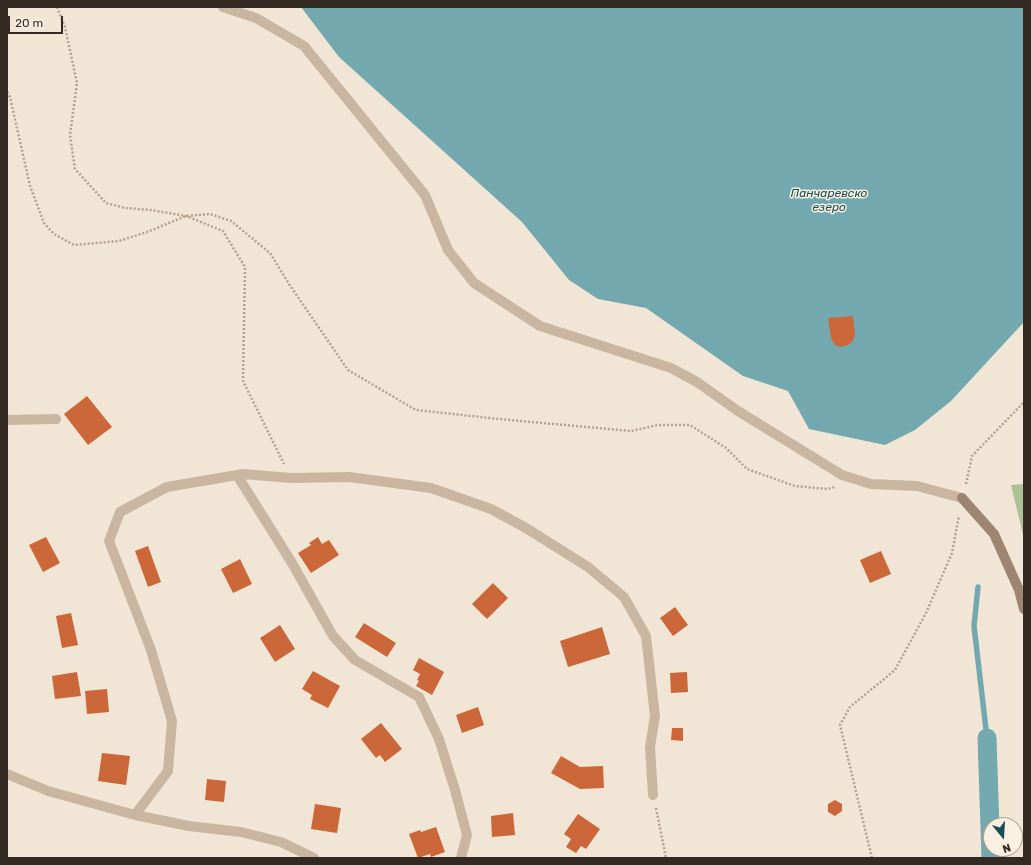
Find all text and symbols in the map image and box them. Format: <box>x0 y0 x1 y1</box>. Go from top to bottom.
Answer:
scale bar <box>10 8 65 34</box>
text: 20 m <box>15 16 43 30</box>
water label: Панчаревско езеро <box>791 187 867 215</box>
north arrow <box>983 817 1023 857</box>
text: N <box>1001 841 1012 855</box>

